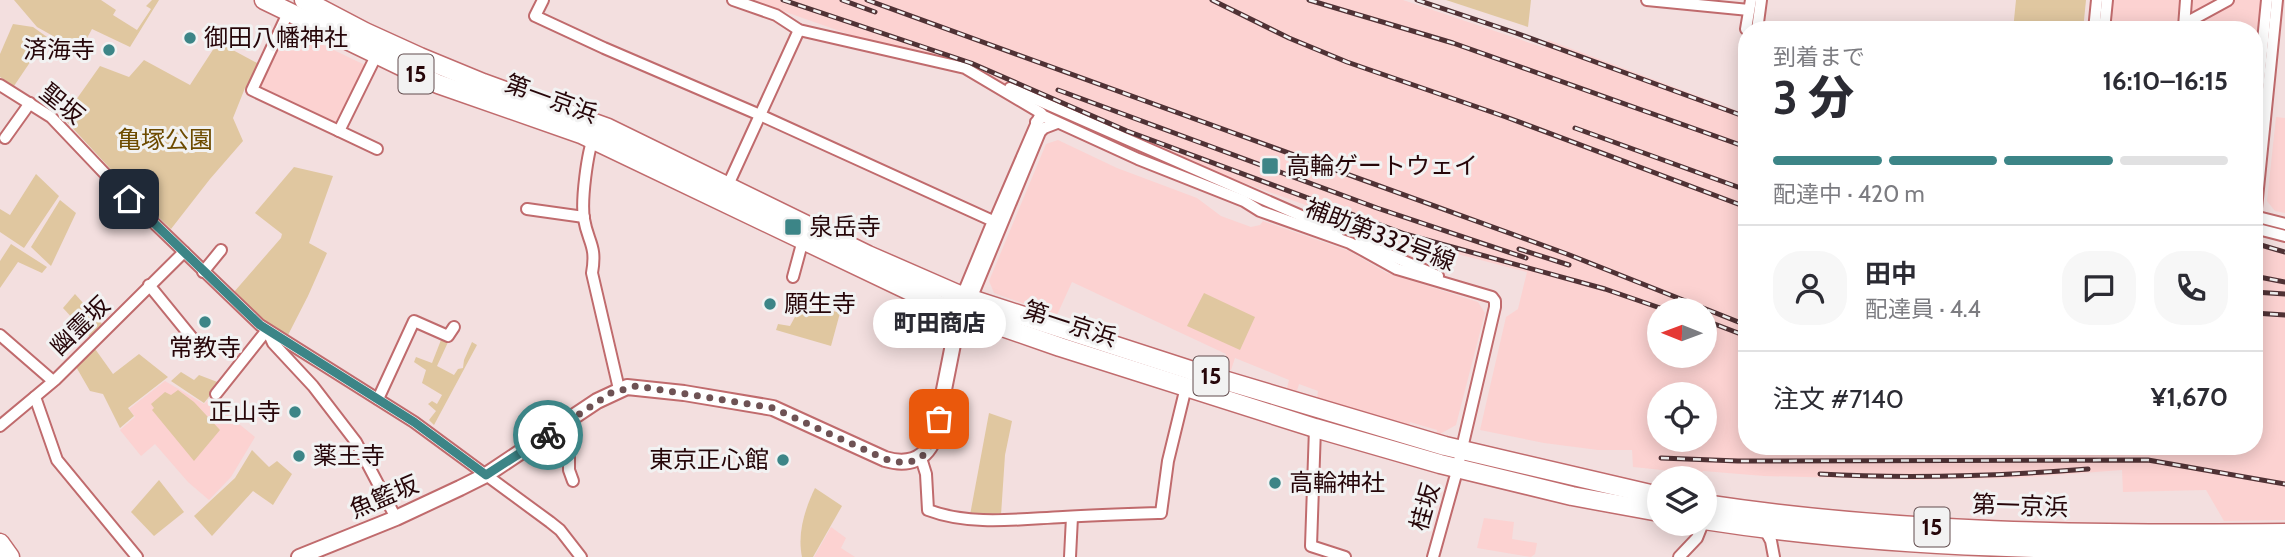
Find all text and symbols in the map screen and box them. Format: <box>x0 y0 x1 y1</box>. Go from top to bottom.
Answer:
place label: 御田八幡神社 <box>204 23 348 52</box>
marker: 御田八幡神社 <box>182 30 198 46</box>
place label: 済海寺 <box>23 35 95 64</box>
marker: 済海寺 <box>101 42 117 58</box>
text: 到着まで <box>1773 43 1865 71</box>
road number: 15 <box>398 54 434 94</box>
text: 16:10–16:15 <box>2102 65 2228 97</box>
street label: 第一京浜 <box>501 68 601 129</box>
text: 3 分 <box>1773 70 1854 126</box>
street label: 聖坂 <box>35 77 90 130</box>
park label: 亀塚公園 <box>117 125 213 154</box>
place label: 高輪ゲートウェイ <box>1286 151 1478 180</box>
marker: 高輪ゲートウェイ <box>1260 156 1280 176</box>
pin <box>99 169 159 229</box>
icon: home <box>110 180 148 218</box>
text: 配達中 · 420 m <box>1773 180 1925 208</box>
street label: 補助第332号線 <box>1301 193 1459 276</box>
place label: 泉岳寺 <box>809 212 881 241</box>
marker: 泉岳寺 <box>783 217 803 237</box>
button: person <box>1773 251 1847 325</box>
button: chat <box>2062 251 2136 325</box>
button: phone <box>2154 251 2228 325</box>
text: 田中 <box>1865 258 1917 290</box>
place label: 願生寺 <box>784 289 856 318</box>
street label: 幽霊坂 <box>44 290 116 361</box>
street label: 第一京浜 <box>1020 295 1120 352</box>
text: 配達員 · 4.4 <box>1865 295 1981 323</box>
marker: 願生寺 <box>762 296 778 312</box>
north arrow <box>1647 298 1717 368</box>
map controls <box>1647 298 1717 536</box>
callout: 町田商店 <box>872 300 1006 349</box>
text: 町田商店 <box>894 309 986 337</box>
marker: 常教寺 <box>197 314 213 330</box>
place label: 常教寺 <box>169 333 241 362</box>
road number: 15 <box>1194 356 1228 396</box>
text: ¥1,670 <box>2151 381 2228 413</box>
button: locate <box>1647 382 1717 452</box>
text: 注文 #7140 <box>1773 383 1904 415</box>
pin <box>909 389 969 449</box>
place label: 正山寺 <box>209 397 281 426</box>
courier <box>513 400 583 470</box>
icon: bag <box>920 400 958 438</box>
marker: 正山寺 <box>287 404 303 420</box>
icon: bike <box>529 416 567 454</box>
place label: 薬王寺 <box>313 441 385 470</box>
place label: 東京正心館 <box>649 445 769 474</box>
marker: 薬王寺 <box>291 448 307 464</box>
marker: 東京正心館 <box>775 452 791 468</box>
button: layers <box>1647 466 1717 536</box>
place label: 高輪神社 <box>1289 468 1385 497</box>
street label: 魚籃坂 <box>345 469 423 524</box>
marker: 高輪神社 <box>1267 475 1283 491</box>
street label: 桂坂 <box>1404 480 1445 534</box>
street label: 第一京浜 <box>1972 489 2068 522</box>
road number: 15 <box>1914 508 1950 547</box>

